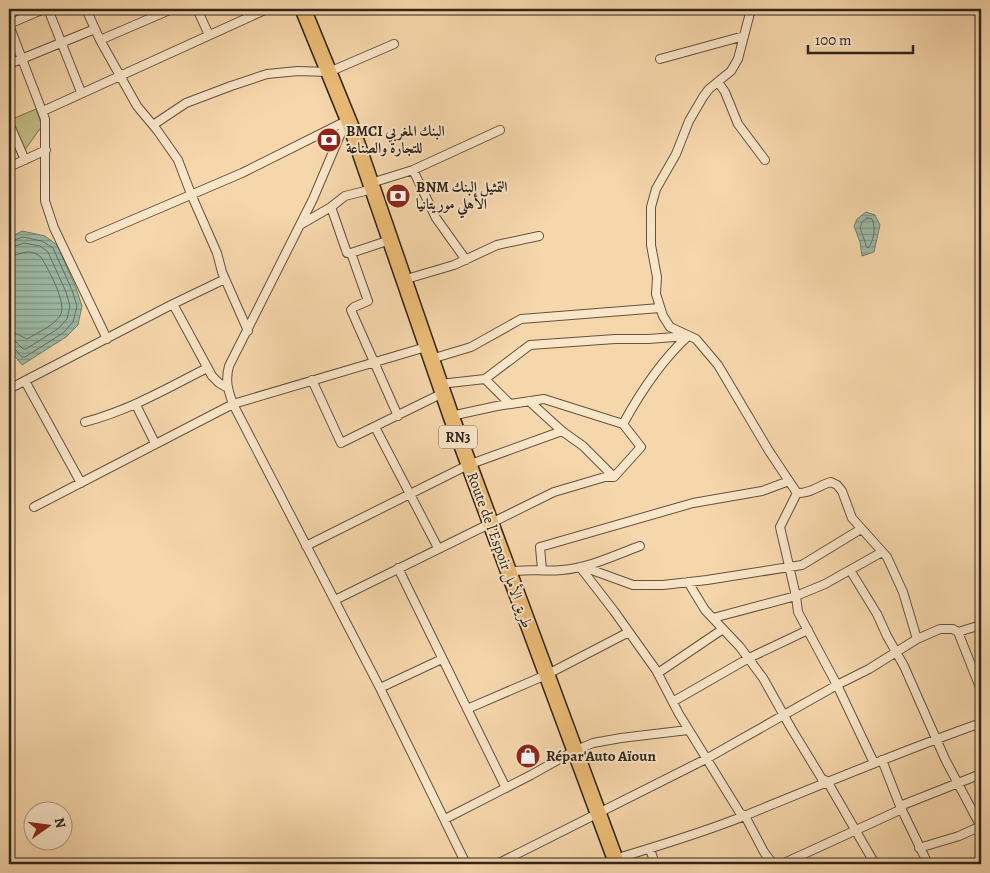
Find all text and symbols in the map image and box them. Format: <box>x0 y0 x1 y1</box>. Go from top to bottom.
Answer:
scale bar <box>808 22 912 54</box>
text: 100 m <box>815 30 852 50</box>
place label: BMCI البنك المغربي للتجارة والصناعة <box>346 121 445 158</box>
bank icon: BMCI البنك المغربي للتجارة والصناعة <box>316 127 342 153</box>
place label: BNM التمثيل البنك الأهلي موريتانيا <box>416 177 507 219</box>
bank icon: BNM التمثيل البنك الأهلي موريتانيا <box>385 183 411 209</box>
road number: RN3 <box>439 426 477 448</box>
street label: Route de l’Espoir طريق الأمل <box>461 469 539 631</box>
shop icon: Répar'Auto Aïoun <box>515 743 541 769</box>
place label: Répar'Auto Aïoun <box>546 746 656 766</box>
north arrow <box>22 800 72 850</box>
text: N <box>50 816 71 830</box>

